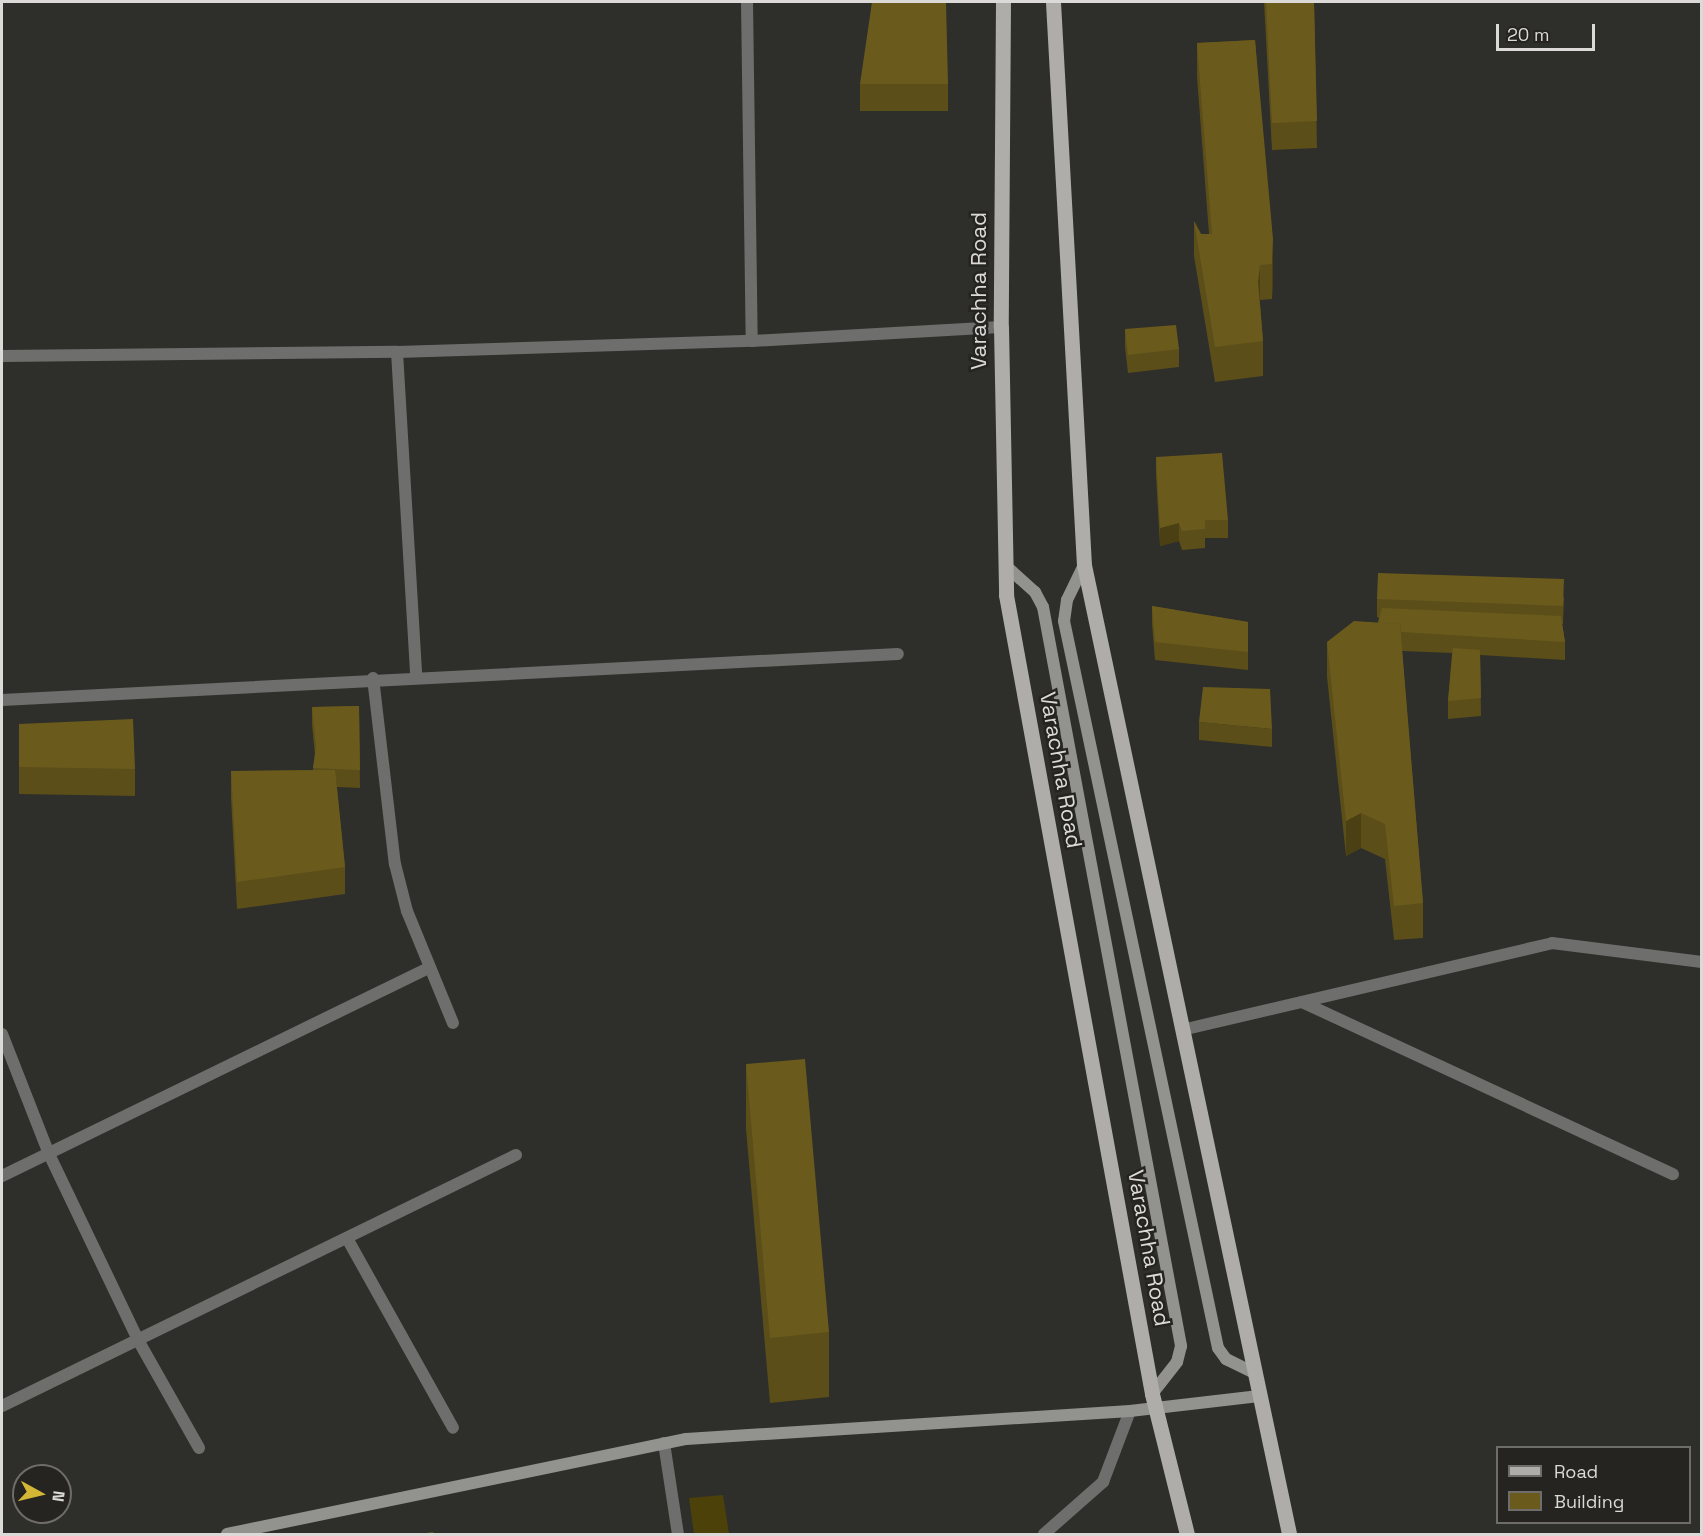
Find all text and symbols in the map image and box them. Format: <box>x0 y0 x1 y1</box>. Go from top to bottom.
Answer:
scale bar <box>1499 12 1598 50</box>
text: 20 m <box>1507 23 1550 46</box>
street label: Varachha Road <box>966 212 992 370</box>
street label: Varachha Road <box>1034 690 1088 850</box>
street label: Varachha Road <box>1122 1168 1176 1328</box>
legend <box>1496 1446 1691 1524</box>
text: Road <box>1554 1460 1598 1483</box>
north arrow <box>12 1464 72 1524</box>
text: N <box>47 1490 69 1503</box>
text: Building <box>1554 1490 1624 1513</box>

